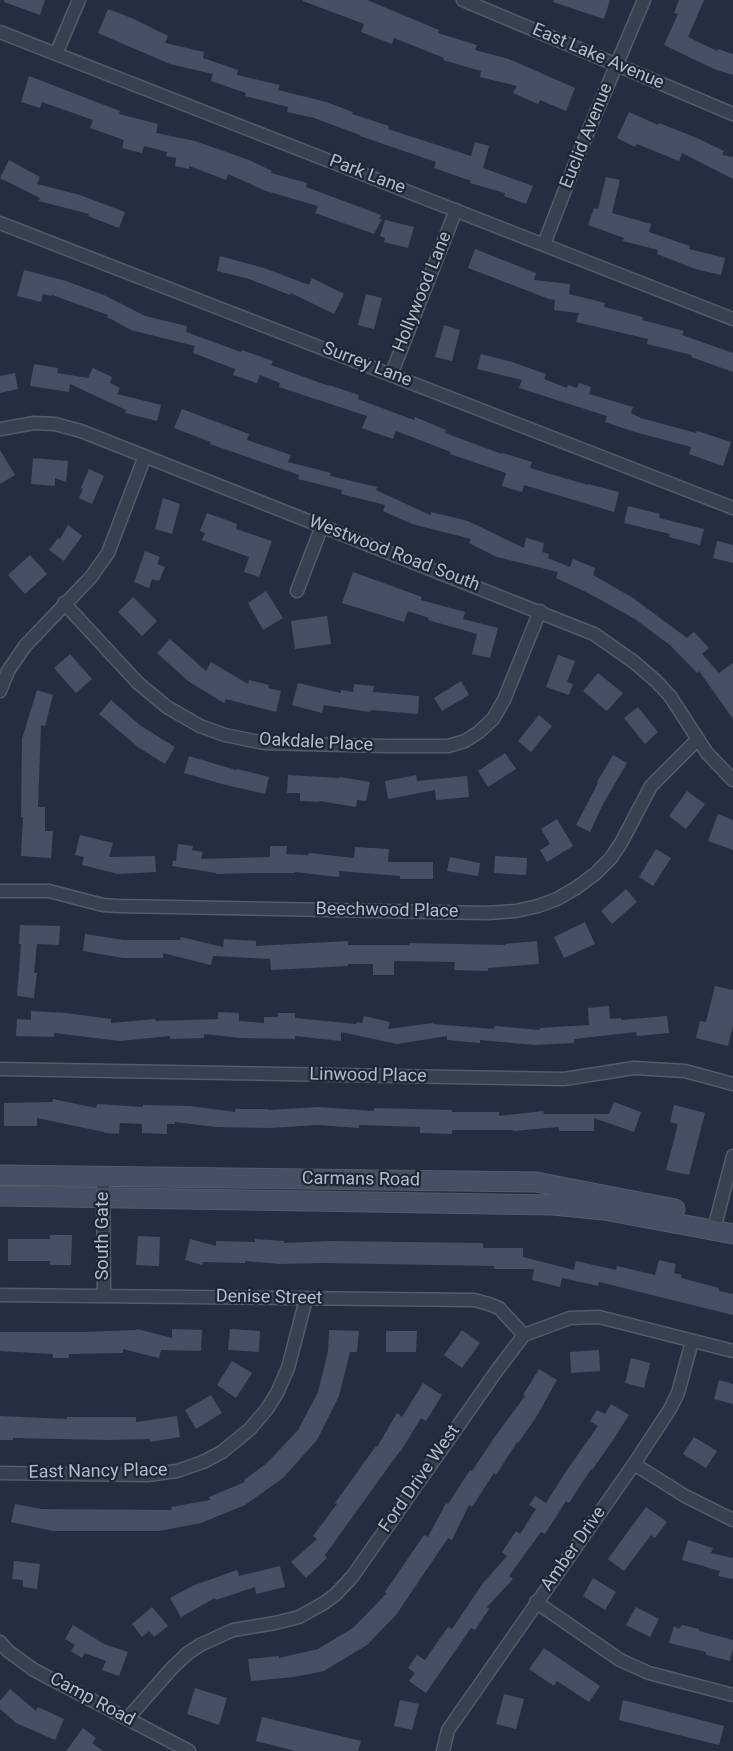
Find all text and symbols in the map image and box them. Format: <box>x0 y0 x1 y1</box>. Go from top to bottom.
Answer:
street label: East Lake Avenue <box>529 20 667 94</box>
street label: Euclid Avenue <box>556 80 618 192</box>
street label: Park Lane <box>326 151 408 199</box>
street label: Hollywood Lane <box>389 229 457 355</box>
street label: Surrey Lane <box>319 338 415 392</box>
street label: Westwood Road South <box>305 511 483 597</box>
street label: Oakdale Place <box>259 729 373 757</box>
street label: Beechwood Place <box>315 899 459 923</box>
street label: Linwood Place <box>309 1064 427 1088</box>
street label: Carmans Road <box>302 1168 420 1192</box>
street label: South Gate <box>92 1192 114 1280</box>
street label: Denise Street <box>216 1286 322 1310</box>
street label: Ford Drive West <box>375 1421 465 1537</box>
street label: East Nancy Place <box>28 1460 168 1484</box>
street label: Amber Drive <box>537 1503 611 1595</box>
street label: Camp Road <box>46 1669 138 1731</box>

